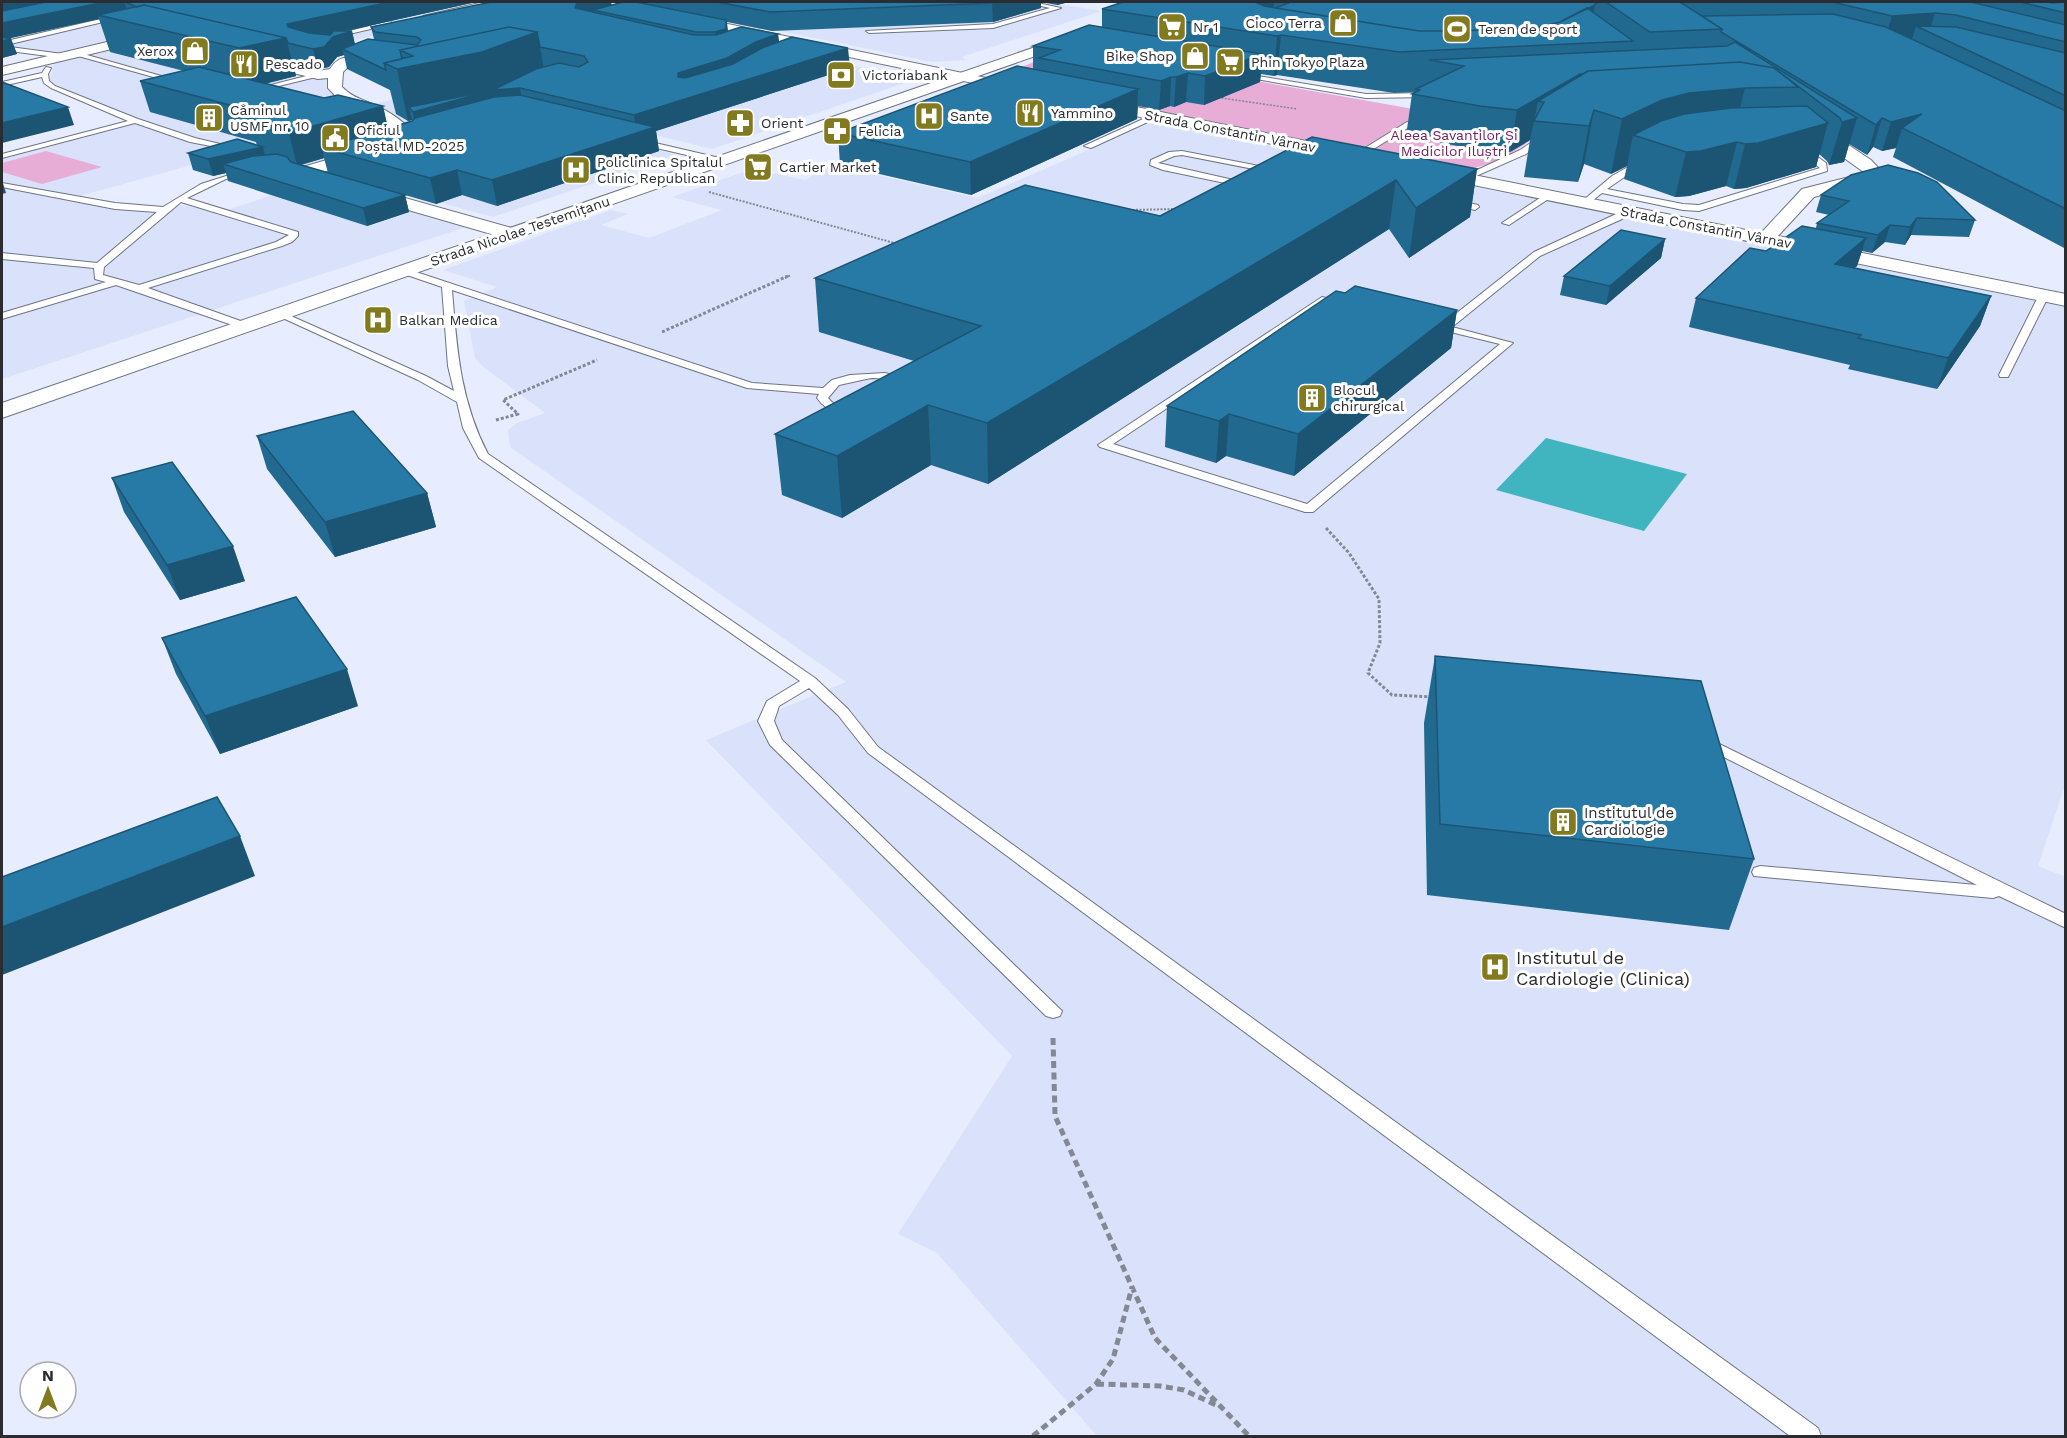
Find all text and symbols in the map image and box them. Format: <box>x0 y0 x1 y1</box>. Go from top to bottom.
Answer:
shop icon: Cioco Terra <box>1327 7 1359 39</box>
supermarket icon: Nr 1 <box>1156 11 1188 43</box>
sports icon: Teren de sport <box>1441 13 1473 45</box>
place label: Cioco Terra <box>1245 15 1322 31</box>
place label: Nr 1 <box>1193 19 1219 35</box>
place label: Teren de sport <box>1478 21 1577 37</box>
shop icon: Xerox <box>179 35 211 67</box>
shop icon: Bike Shop <box>1179 40 1211 72</box>
place label: Xerox <box>137 43 174 59</box>
supermarket icon: Phin Tokyo Plaza <box>1214 46 1246 78</box>
restaurant icon: Pescado <box>228 48 260 80</box>
place label: Bike Shop <box>1106 48 1174 64</box>
place label: Phin Tokyo Plaza <box>1251 54 1365 70</box>
place label: Pescado <box>265 56 322 72</box>
bank icon: Victoriabank <box>825 59 857 91</box>
place label: Victoriabank <box>862 67 948 83</box>
restaurant icon: Yammino <box>1014 97 1046 129</box>
hospital icon: Sante <box>913 100 945 132</box>
building icon: Căminul USMF nr. 10 <box>193 102 225 134</box>
place label: Căminul USMF nr. 10 <box>230 102 309 134</box>
place label: Yammino <box>1051 105 1113 121</box>
pharmacy icon: Orient <box>724 107 756 139</box>
street label: Strada Constantin Vârnav <box>1143 107 1318 156</box>
place label: Sante <box>950 108 989 124</box>
place label: Orient <box>761 115 803 131</box>
pharmacy icon: Felicia <box>821 115 853 147</box>
public building icon: Oficiul Poștal MD-2025 <box>319 122 351 154</box>
place label: Oficiul Poștal MD-2025 <box>356 122 464 155</box>
place label: Felicia <box>858 123 901 139</box>
park label: Aleea Savanților Și Medicilor Iluștri <box>1390 127 1518 160</box>
supermarket icon: Cartier Market <box>742 151 774 183</box>
hospital icon: Policlinica Spitalul Clinic Republican <box>560 154 592 186</box>
place label: Policlinica Spitalul Clinic Republican <box>597 154 723 186</box>
place label: Cartier Market <box>779 159 877 175</box>
street label: Strada Nicolae Testemițanu <box>428 193 612 270</box>
street label: Strada Constantin Vârnav <box>1619 203 1794 252</box>
hospital icon: Balkan Medica <box>362 304 394 336</box>
place label: Balkan Medica <box>399 312 498 328</box>
building icon: Blocul chirurgical <box>1296 382 1328 414</box>
place label: Blocul chirurgical <box>1333 382 1405 414</box>
place label: Institutul de Cardiologie <box>1584 804 1674 839</box>
building icon: Institutul de Cardiologie <box>1547 806 1579 838</box>
place label: Institutul de Cardiologie (Clinica) <box>1516 947 1690 989</box>
hospital icon: Institutul de Cardiologie (Clinica) <box>1479 951 1511 983</box>
north arrow <box>18 1360 78 1420</box>
text: N <box>42 1366 54 1385</box>

